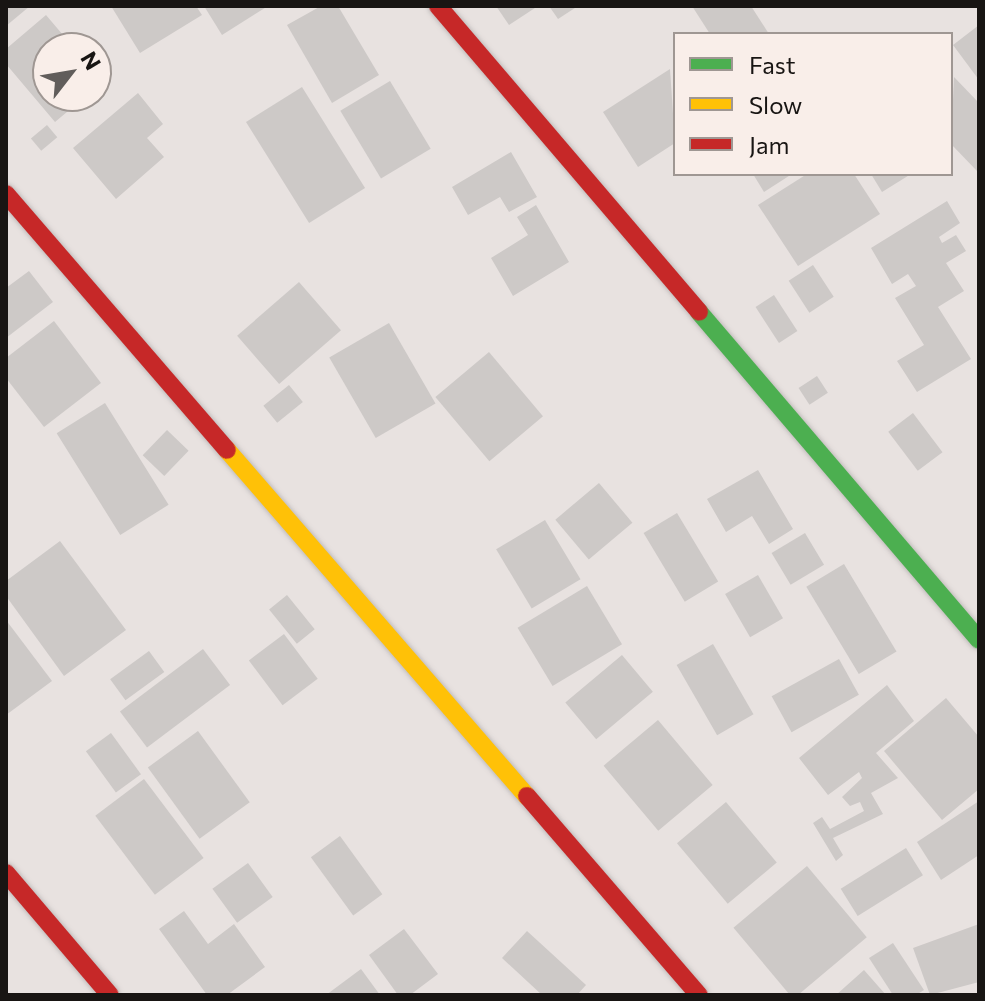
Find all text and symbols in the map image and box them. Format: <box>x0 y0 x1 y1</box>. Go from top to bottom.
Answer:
north arrow <box>32 32 112 112</box>
legend <box>673 32 953 176</box>
text: N <box>75 46 107 74</box>
text: Fast <box>749 50 796 79</box>
text: Slow <box>749 90 802 119</box>
text: Jam <box>749 130 789 159</box>

